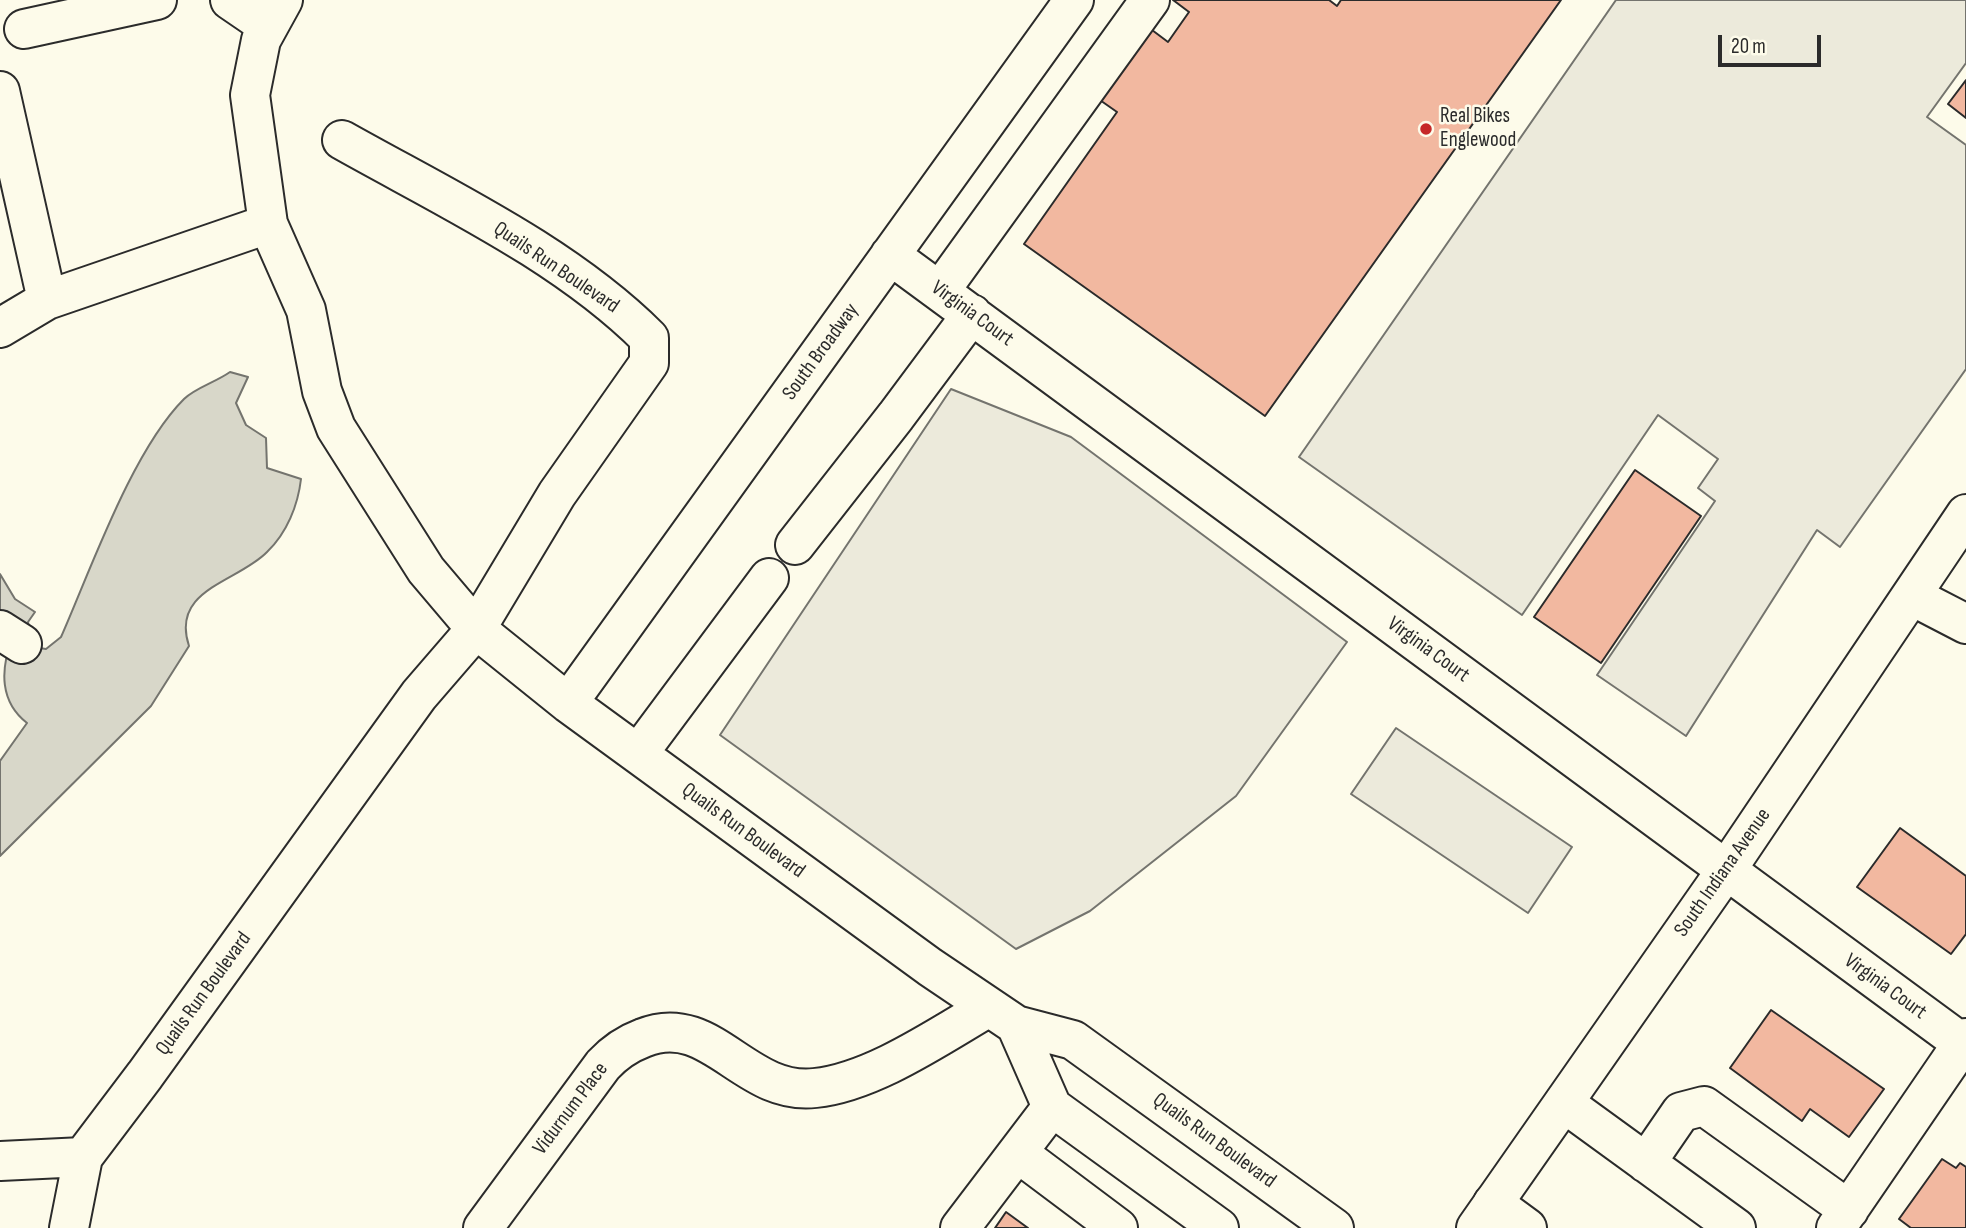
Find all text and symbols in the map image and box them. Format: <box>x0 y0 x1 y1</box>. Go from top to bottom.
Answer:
scale bar <box>1721 21 1824 65</box>
text: 20 m <box>1731 34 1766 59</box>
place label: Real Bikes Englewood <box>1440 104 1516 154</box>
marker: Real Bikes Englewood <box>1418 121 1434 137</box>
street label: Quails Run Boulevard <box>488 217 624 319</box>
street label: Virginia Court <box>926 276 1018 352</box>
street label: South Broadway <box>777 299 865 405</box>
street label: Virginia Court <box>1382 612 1474 688</box>
street label: Quails Run Boulevard <box>676 778 810 884</box>
street label: South Indiana Avenue <box>1669 804 1777 942</box>
street label: Quails Run Boulevard <box>151 927 257 1061</box>
street label: Virginia Court <box>1839 949 1931 1025</box>
street label: Vidurnum Place <box>528 1058 614 1160</box>
street label: Quails Run Boulevard <box>1147 1088 1281 1194</box>

